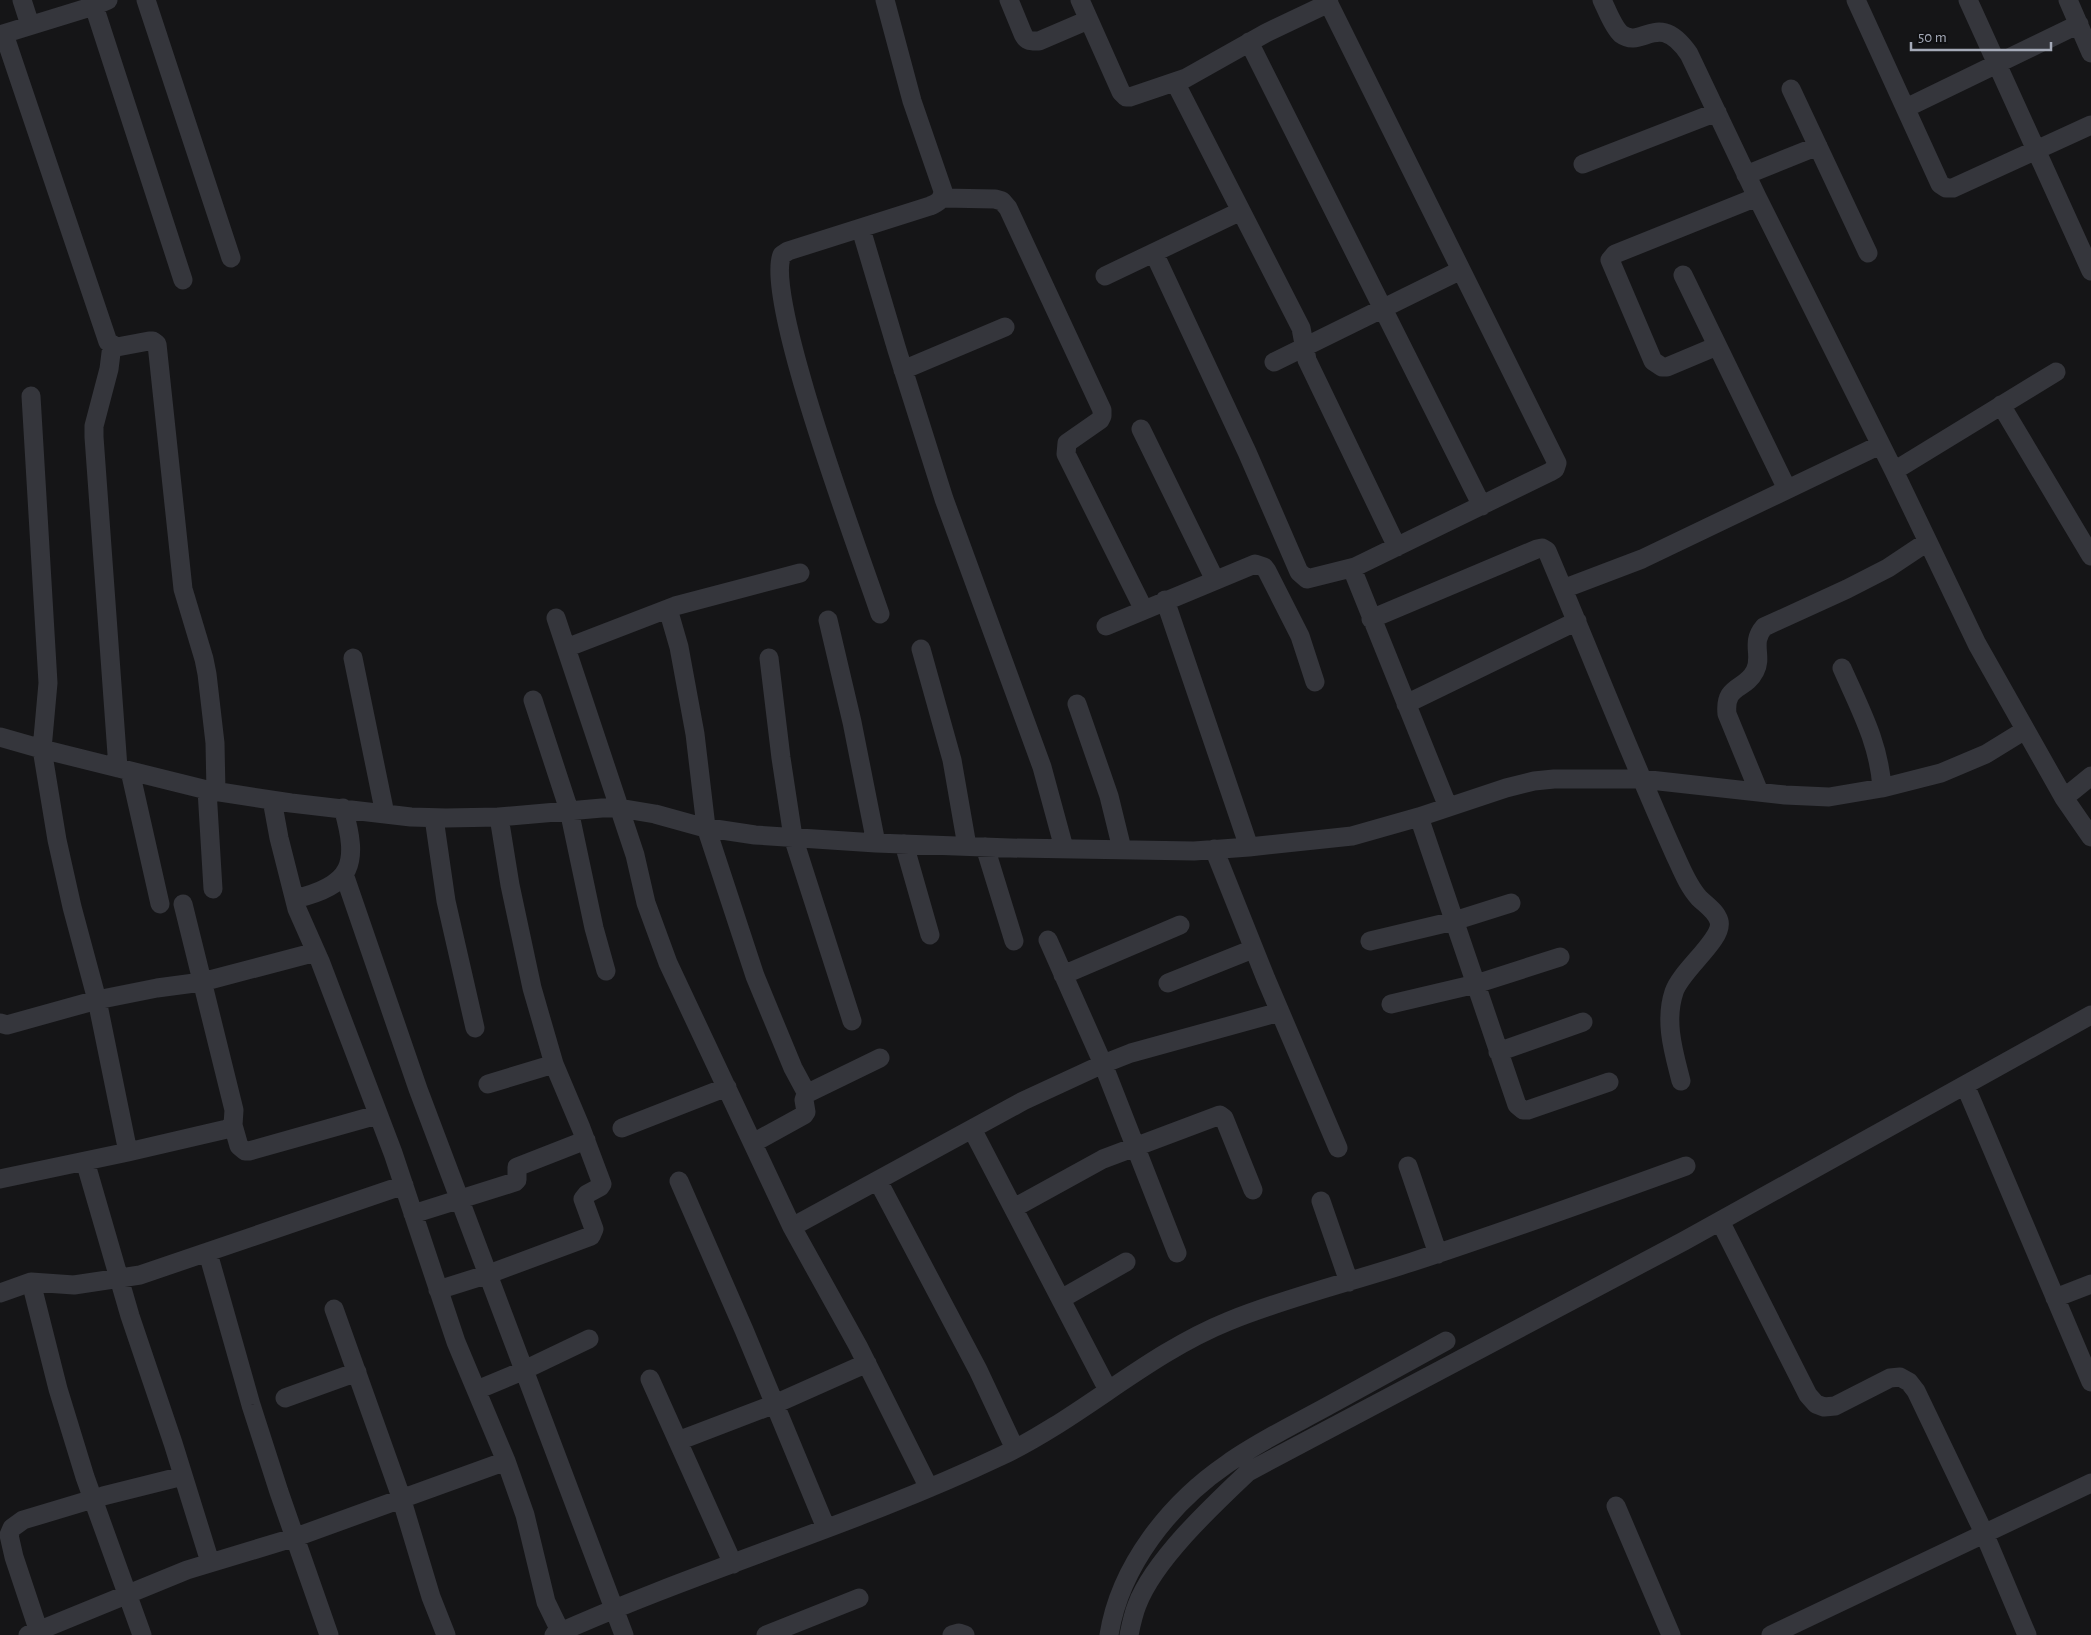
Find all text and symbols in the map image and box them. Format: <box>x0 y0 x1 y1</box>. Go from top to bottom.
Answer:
scale bar <box>1911 20 2051 52</box>
text: 50 m <box>1918 30 1947 45</box>

